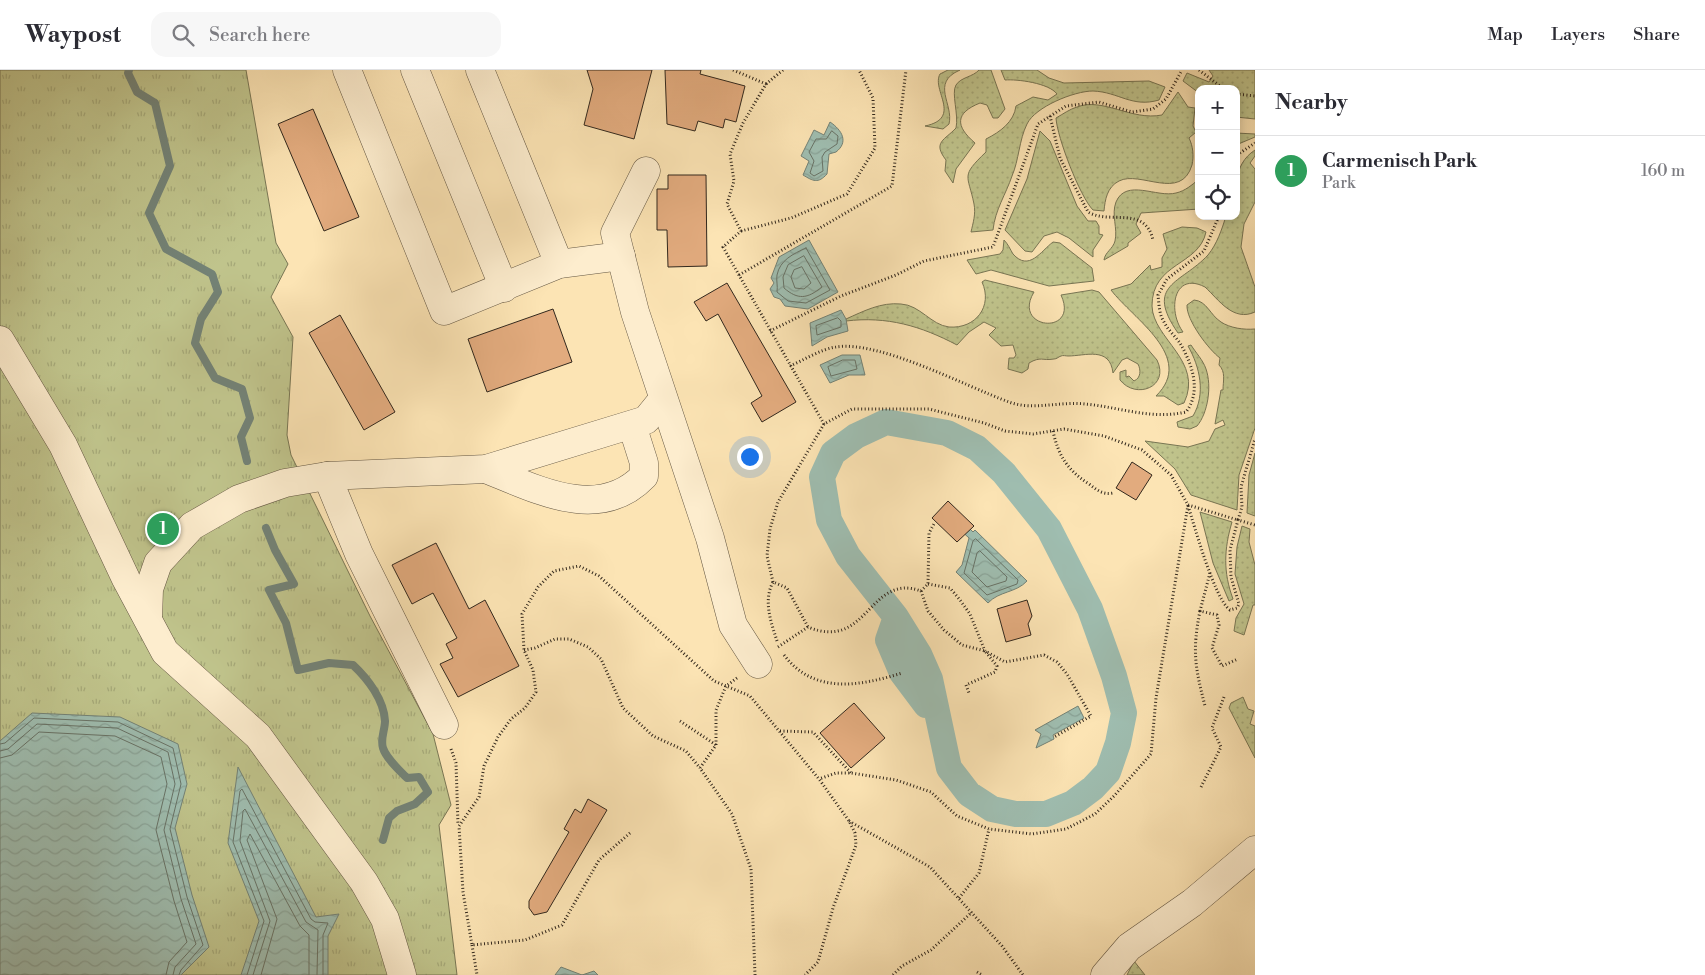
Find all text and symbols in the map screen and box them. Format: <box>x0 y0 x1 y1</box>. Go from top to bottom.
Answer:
search box <box>151 12 501 57</box>
text: Waypost <box>25 20 121 50</box>
icon: search <box>169 21 197 49</box>
text: Search here <box>209 23 310 47</box>
text: Map <box>1488 23 1523 46</box>
text: Layers <box>1551 23 1605 46</box>
text: Share <box>1633 23 1680 46</box>
map controls <box>1195 85 1240 220</box>
button: + <box>1195 85 1240 130</box>
text: Nearby <box>1275 90 1348 116</box>
button: − <box>1195 130 1240 175</box>
text: Carmenisch Park <box>1322 149 1477 173</box>
text: 1 <box>1287 161 1295 181</box>
text: 160 m <box>1641 161 1685 181</box>
text: Park <box>1322 173 1355 193</box>
button: locate <box>1195 175 1240 220</box>
your location <box>737 444 763 470</box>
pin: 1 <box>147 510 179 548</box>

